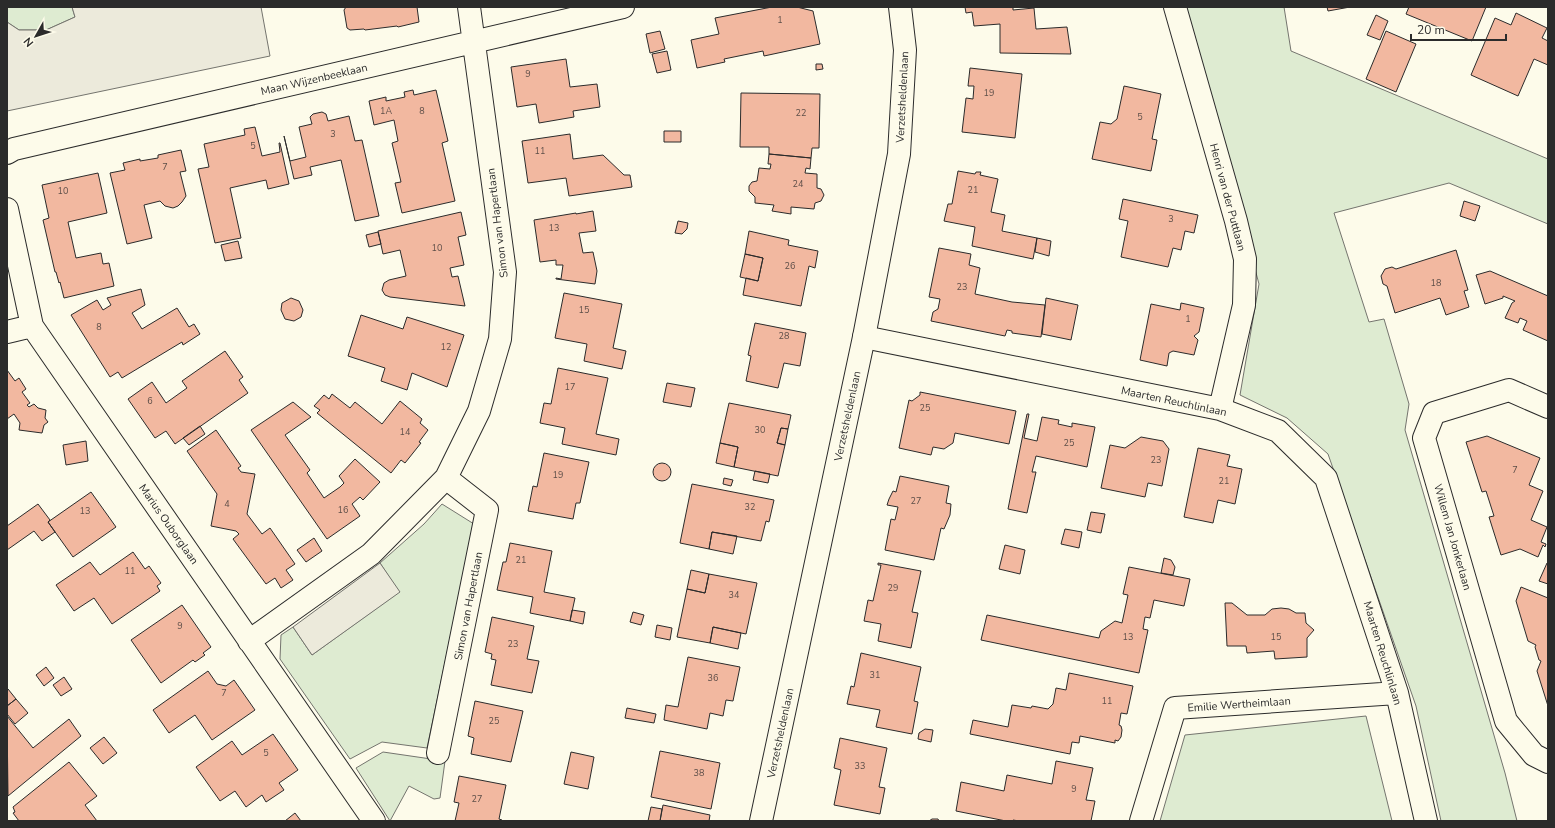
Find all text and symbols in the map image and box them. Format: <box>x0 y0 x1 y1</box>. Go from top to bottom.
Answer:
house number: 1 <box>777 14 783 26</box>
north arrow <box>16 16 56 56</box>
scale bar <box>1411 16 1506 42</box>
text: 20 m <box>1417 22 1445 38</box>
text: N <box>20 34 37 50</box>
street label: Verzetsheldenlaan <box>893 51 912 144</box>
street label: Maan Wijzenbeeklaan <box>259 60 369 99</box>
house number: 9 <box>525 68 531 80</box>
house number: 19 <box>984 87 994 99</box>
house number: 1A <box>380 105 392 117</box>
house number: 8 <box>419 105 425 117</box>
house number: 22 <box>796 107 806 119</box>
house number: 5 <box>1137 111 1143 123</box>
house number: 3 <box>330 128 336 140</box>
house number: 5 <box>250 140 256 152</box>
street label: Henri van der Puttlaan <box>1206 142 1249 253</box>
house number: 11 <box>535 145 545 157</box>
house number: 7 <box>162 161 168 173</box>
street label: Simon van Hapertlaan <box>483 167 512 278</box>
house number: 24 <box>793 178 804 190</box>
house number: 21 <box>968 184 978 196</box>
house number: 10 <box>58 185 68 197</box>
house number: 3 <box>1168 213 1174 225</box>
house number: 13 <box>549 222 559 234</box>
house number: 10 <box>432 242 442 254</box>
house number: 26 <box>785 260 795 272</box>
house number: 18 <box>1431 277 1441 289</box>
house number: 23 <box>957 281 967 293</box>
house number: 15 <box>579 304 589 316</box>
house number: 1 <box>1185 313 1191 325</box>
house number: 8 <box>96 321 102 333</box>
house number: 28 <box>779 330 789 342</box>
house number: 12 <box>441 341 451 353</box>
street label: Verzetsheldenlaan <box>830 370 864 463</box>
house number: 17 <box>565 381 575 393</box>
street label: Maarten Reuchlinlaan <box>1120 383 1228 420</box>
house number: 6 <box>147 395 153 407</box>
house number: 25 <box>920 402 930 414</box>
house number: 30 <box>755 424 765 436</box>
house number: 14 <box>400 426 411 438</box>
house number: 25 <box>1064 437 1074 449</box>
house number: 23 <box>1151 454 1161 466</box>
house number: 7 <box>1512 464 1518 476</box>
house number: 19 <box>553 469 563 481</box>
house number: 21 <box>1219 475 1229 487</box>
street label: Marius Ouborglaan <box>135 481 202 567</box>
street label: Willem Jan Jonkerlaan <box>1430 482 1475 592</box>
house number: 27 <box>911 495 921 507</box>
house number: 4 <box>224 498 230 510</box>
house number: 32 <box>745 501 755 513</box>
house number: 16 <box>338 504 348 516</box>
house number: 13 <box>80 505 90 517</box>
street label: Simon van Hapertlaan <box>451 551 486 662</box>
house number: 21 <box>516 554 526 566</box>
house number: 11 <box>125 565 135 577</box>
house number: 29 <box>888 582 898 594</box>
house number: 34 <box>729 589 740 601</box>
street label: Maarten Reuchlinlaan <box>1360 599 1405 707</box>
house number: 9 <box>177 620 183 632</box>
house number: 13 <box>1123 631 1133 643</box>
house number: 15 <box>1271 631 1281 643</box>
house number: 23 <box>508 638 518 650</box>
house number: 31 <box>870 669 880 681</box>
house number: 36 <box>708 672 718 684</box>
house number: 7 <box>221 687 227 699</box>
street label: Verzetsheldenlaan <box>763 687 797 780</box>
street label: Emilie Wertheimlaan <box>1187 693 1291 716</box>
house number: 11 <box>1102 695 1112 707</box>
house number: 25 <box>489 715 499 727</box>
house number: 5 <box>263 747 269 759</box>
house number: 33 <box>855 760 865 772</box>
house number: 38 <box>694 767 704 779</box>
house number: 9 <box>1071 783 1077 795</box>
house number: 27 <box>472 793 482 805</box>

